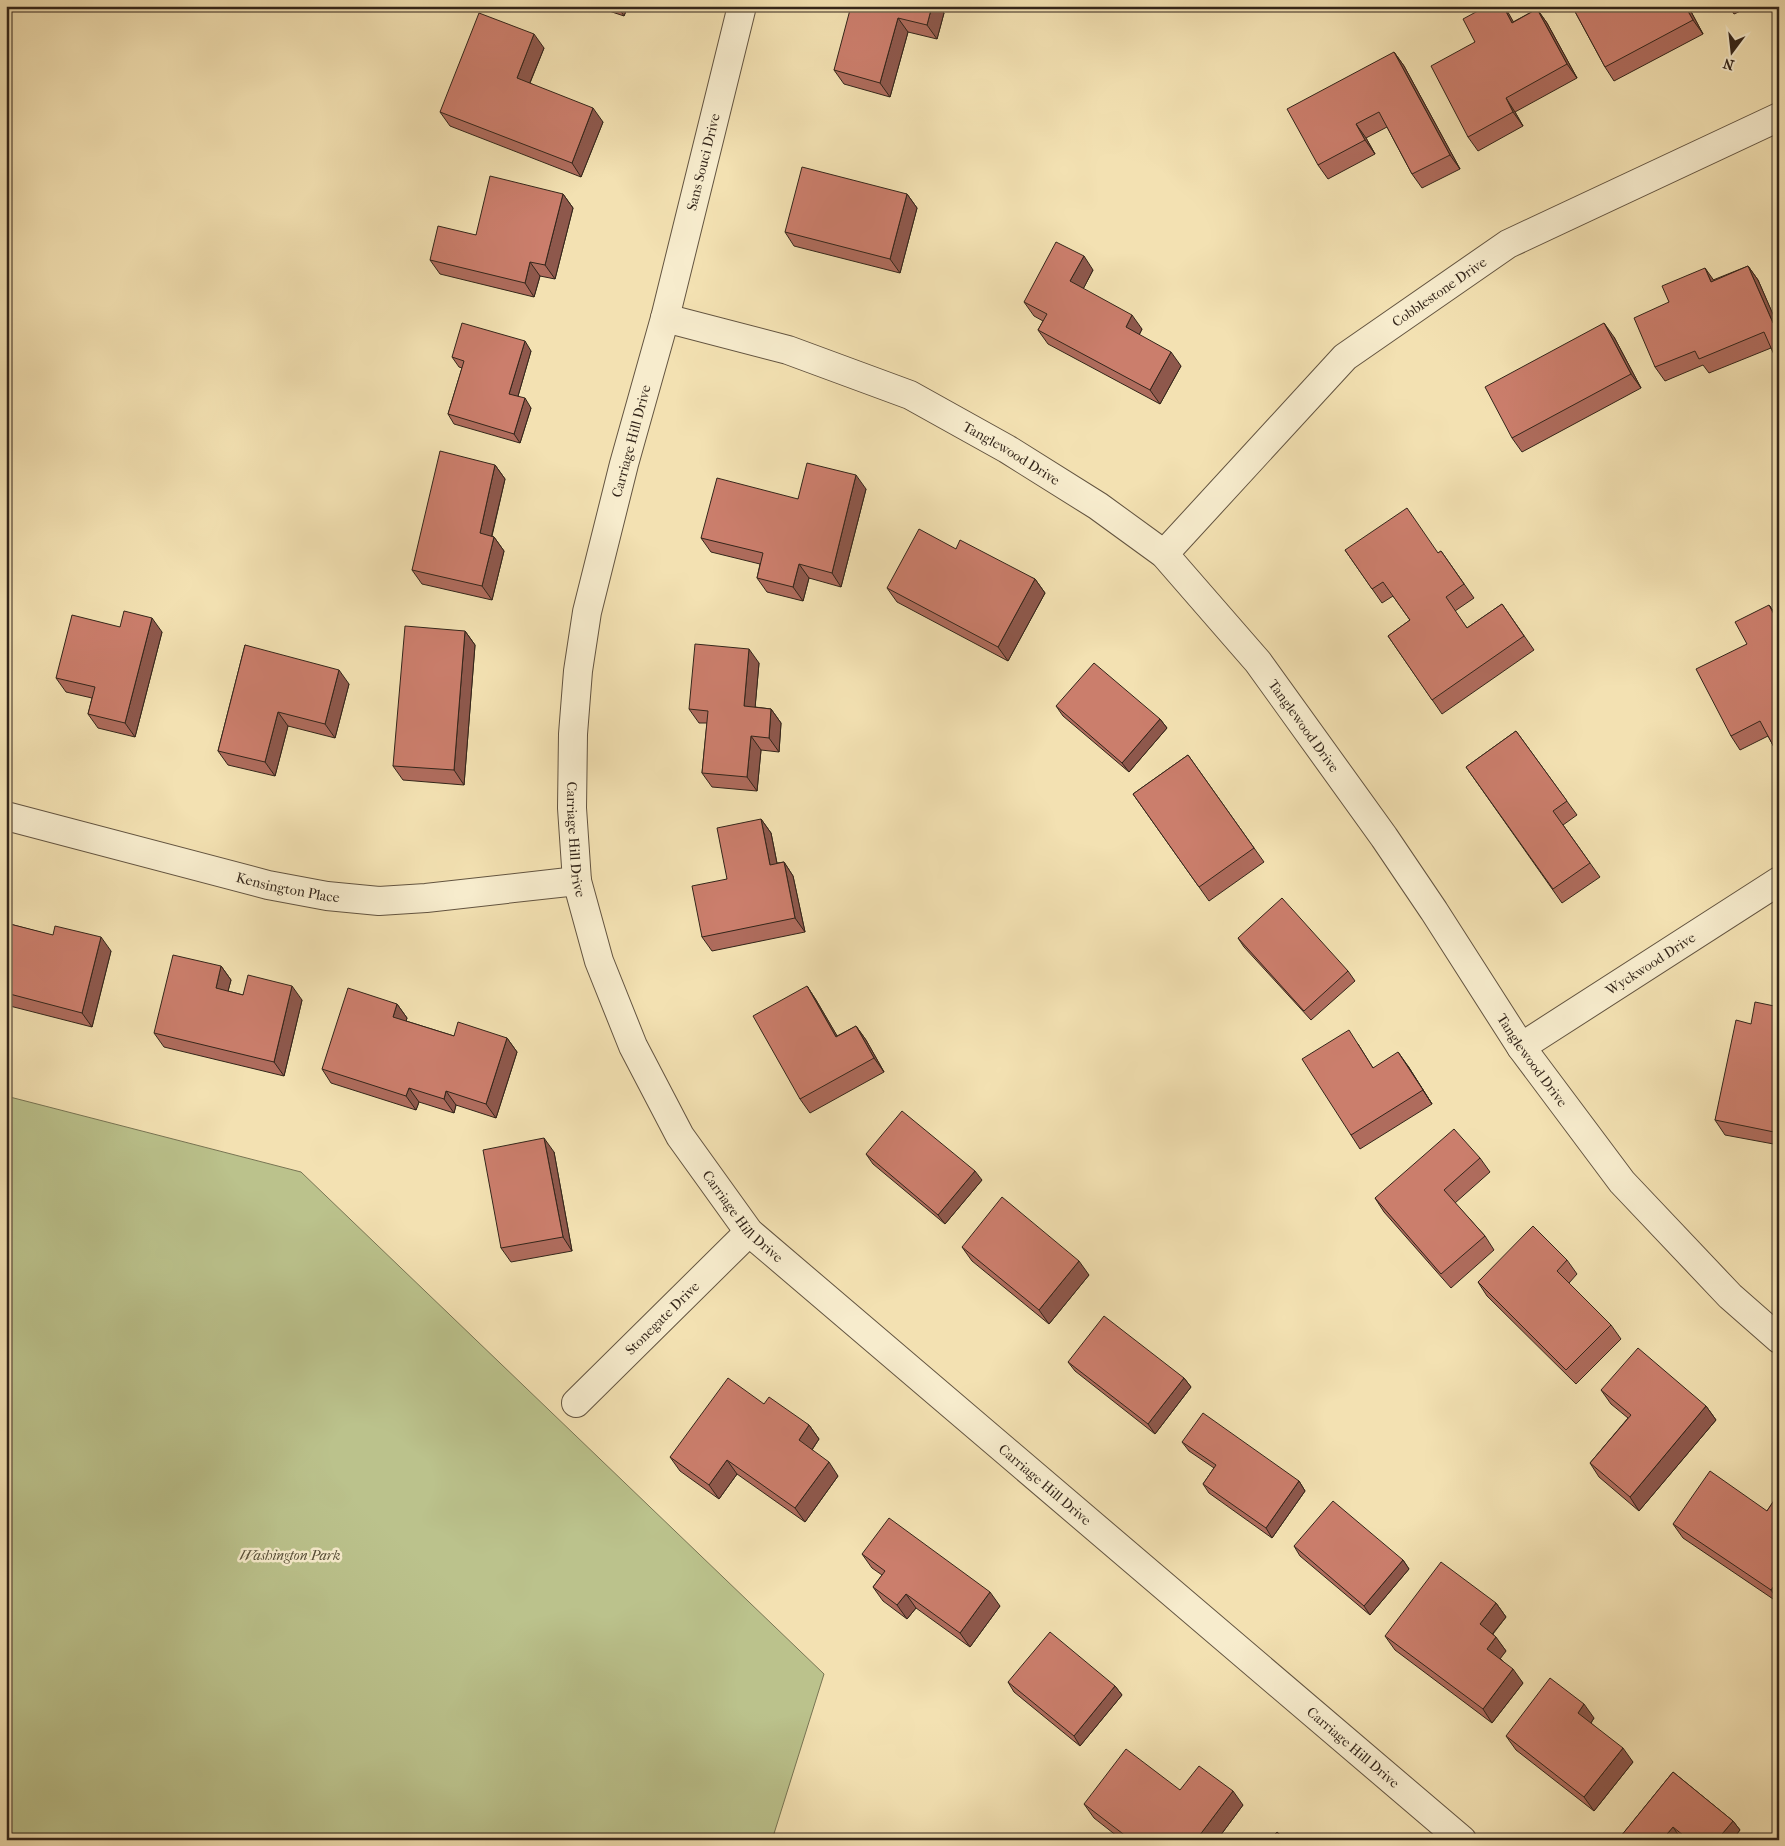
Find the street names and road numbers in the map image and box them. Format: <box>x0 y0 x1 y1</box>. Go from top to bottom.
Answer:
street label: Sans Souci Drive <box>683 112 724 212</box>
street label: Cobblestone Drive <box>1389 254 1490 331</box>
street label: Carriage Hill Drive <box>608 383 655 499</box>
street label: Tanglewood Drive <box>960 418 1063 489</box>
street label: Tanglewood Drive <box>1264 676 1343 776</box>
street label: Carriage Hill Drive <box>563 781 589 899</box>
street label: Kensington Place <box>234 869 340 906</box>
street label: Wyckwood Drive <box>1602 929 1699 1000</box>
street label: Tanglewood Drive <box>1493 1011 1571 1110</box>
street label: Carriage Hill Drive <box>699 1167 786 1266</box>
street label: Stonegate Drive <box>622 1278 703 1359</box>
street label: Carriage Hill Drive <box>995 1441 1095 1529</box>
street label: Carriage Hill Drive <box>1303 1703 1403 1792</box>

